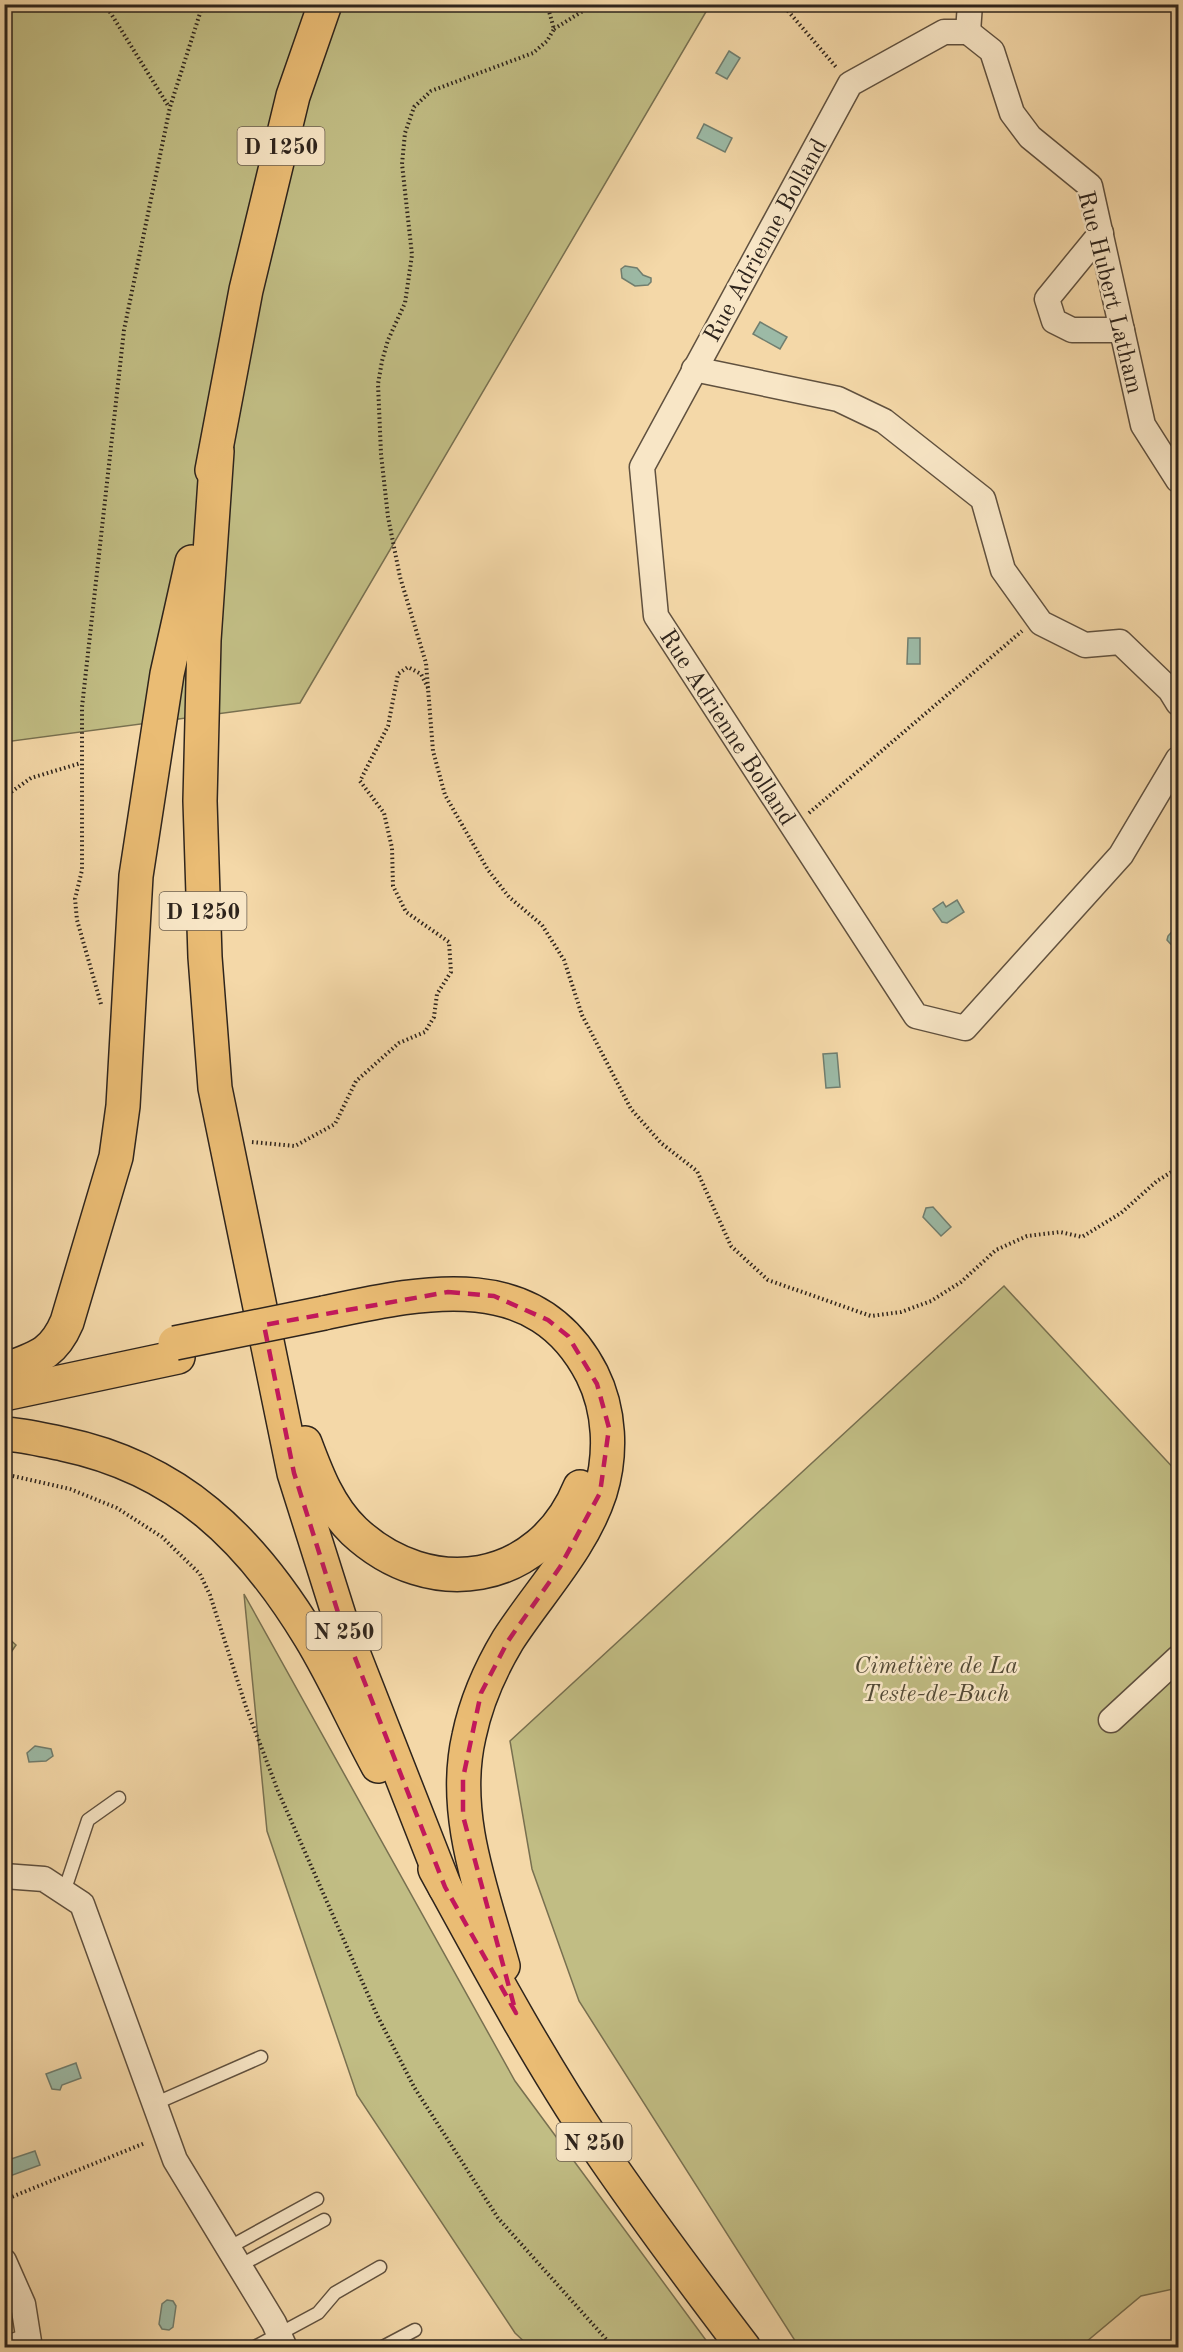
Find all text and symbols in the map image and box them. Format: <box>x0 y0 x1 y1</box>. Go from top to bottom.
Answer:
road number: D 1250 <box>238 127 324 165</box>
street label: Rue Adrienne Bolland <box>701 135 833 347</box>
street label: Rue Hubert Latham <box>1072 189 1146 396</box>
street label: Rue Adrienne Bolland <box>654 626 799 830</box>
road number: D 1250 <box>160 892 246 930</box>
road number: N 250 <box>306 1612 382 1650</box>
park label: Cimetière de La Teste-de-Buch <box>854 1655 1018 1707</box>
road number: N 250 <box>556 2123 632 2161</box>

